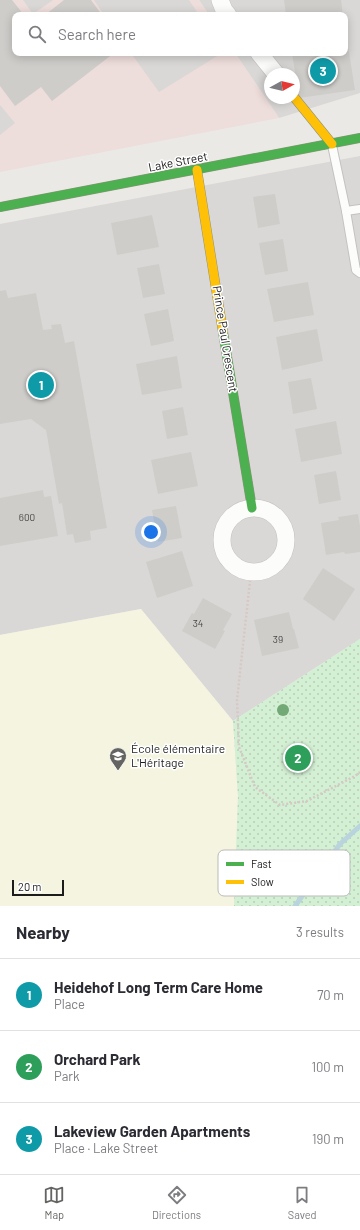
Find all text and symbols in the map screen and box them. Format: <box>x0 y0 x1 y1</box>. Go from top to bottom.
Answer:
search box <box>12 12 348 56</box>
icon: search <box>26 23 48 45</box>
text: Search here <box>58 25 136 43</box>
pin: 3 <box>310 56 336 86</box>
north arrow <box>264 68 300 104</box>
street label: Lake Street <box>147 148 209 174</box>
street label: Prince Paul Crescent <box>211 285 241 393</box>
pin: 1 <box>28 370 54 400</box>
house number: 600 <box>19 511 35 523</box>
your location <box>141 522 161 542</box>
house number: 34 <box>193 617 203 629</box>
house number: 39 <box>273 633 283 645</box>
place label: École élémentaire L'Héritage <box>131 741 225 769</box>
pin: 2 <box>285 743 311 773</box>
school or university icon: École élémentaire L'Héritage <box>108 746 128 771</box>
legend <box>218 850 350 896</box>
text: Fast <box>251 857 272 870</box>
text: Slow <box>251 875 274 888</box>
scale bar <box>12 878 64 897</box>
text: 20 m <box>18 880 41 893</box>
text: Nearby <box>16 922 70 942</box>
text: 3 results <box>296 924 344 940</box>
text: Heidehof Long Term Care Home <box>54 978 263 996</box>
text: 1 <box>27 987 31 1003</box>
text: 70 m <box>317 987 344 1003</box>
text: Place <box>54 996 85 1012</box>
text: Orchard Park <box>54 1050 141 1068</box>
text: 2 <box>25 1059 33 1075</box>
text: 100 m <box>311 1059 344 1075</box>
text: Park <box>54 1068 80 1084</box>
text: Lakeview Garden Apartments <box>54 1122 250 1140</box>
text: 3 <box>25 1131 33 1147</box>
text: 190 m <box>312 1131 344 1147</box>
text: Place · Lake Street <box>54 1140 158 1156</box>
tab: Map <box>43 1184 65 1221</box>
tab: Directions <box>152 1184 201 1221</box>
tab: Saved <box>288 1184 317 1221</box>

